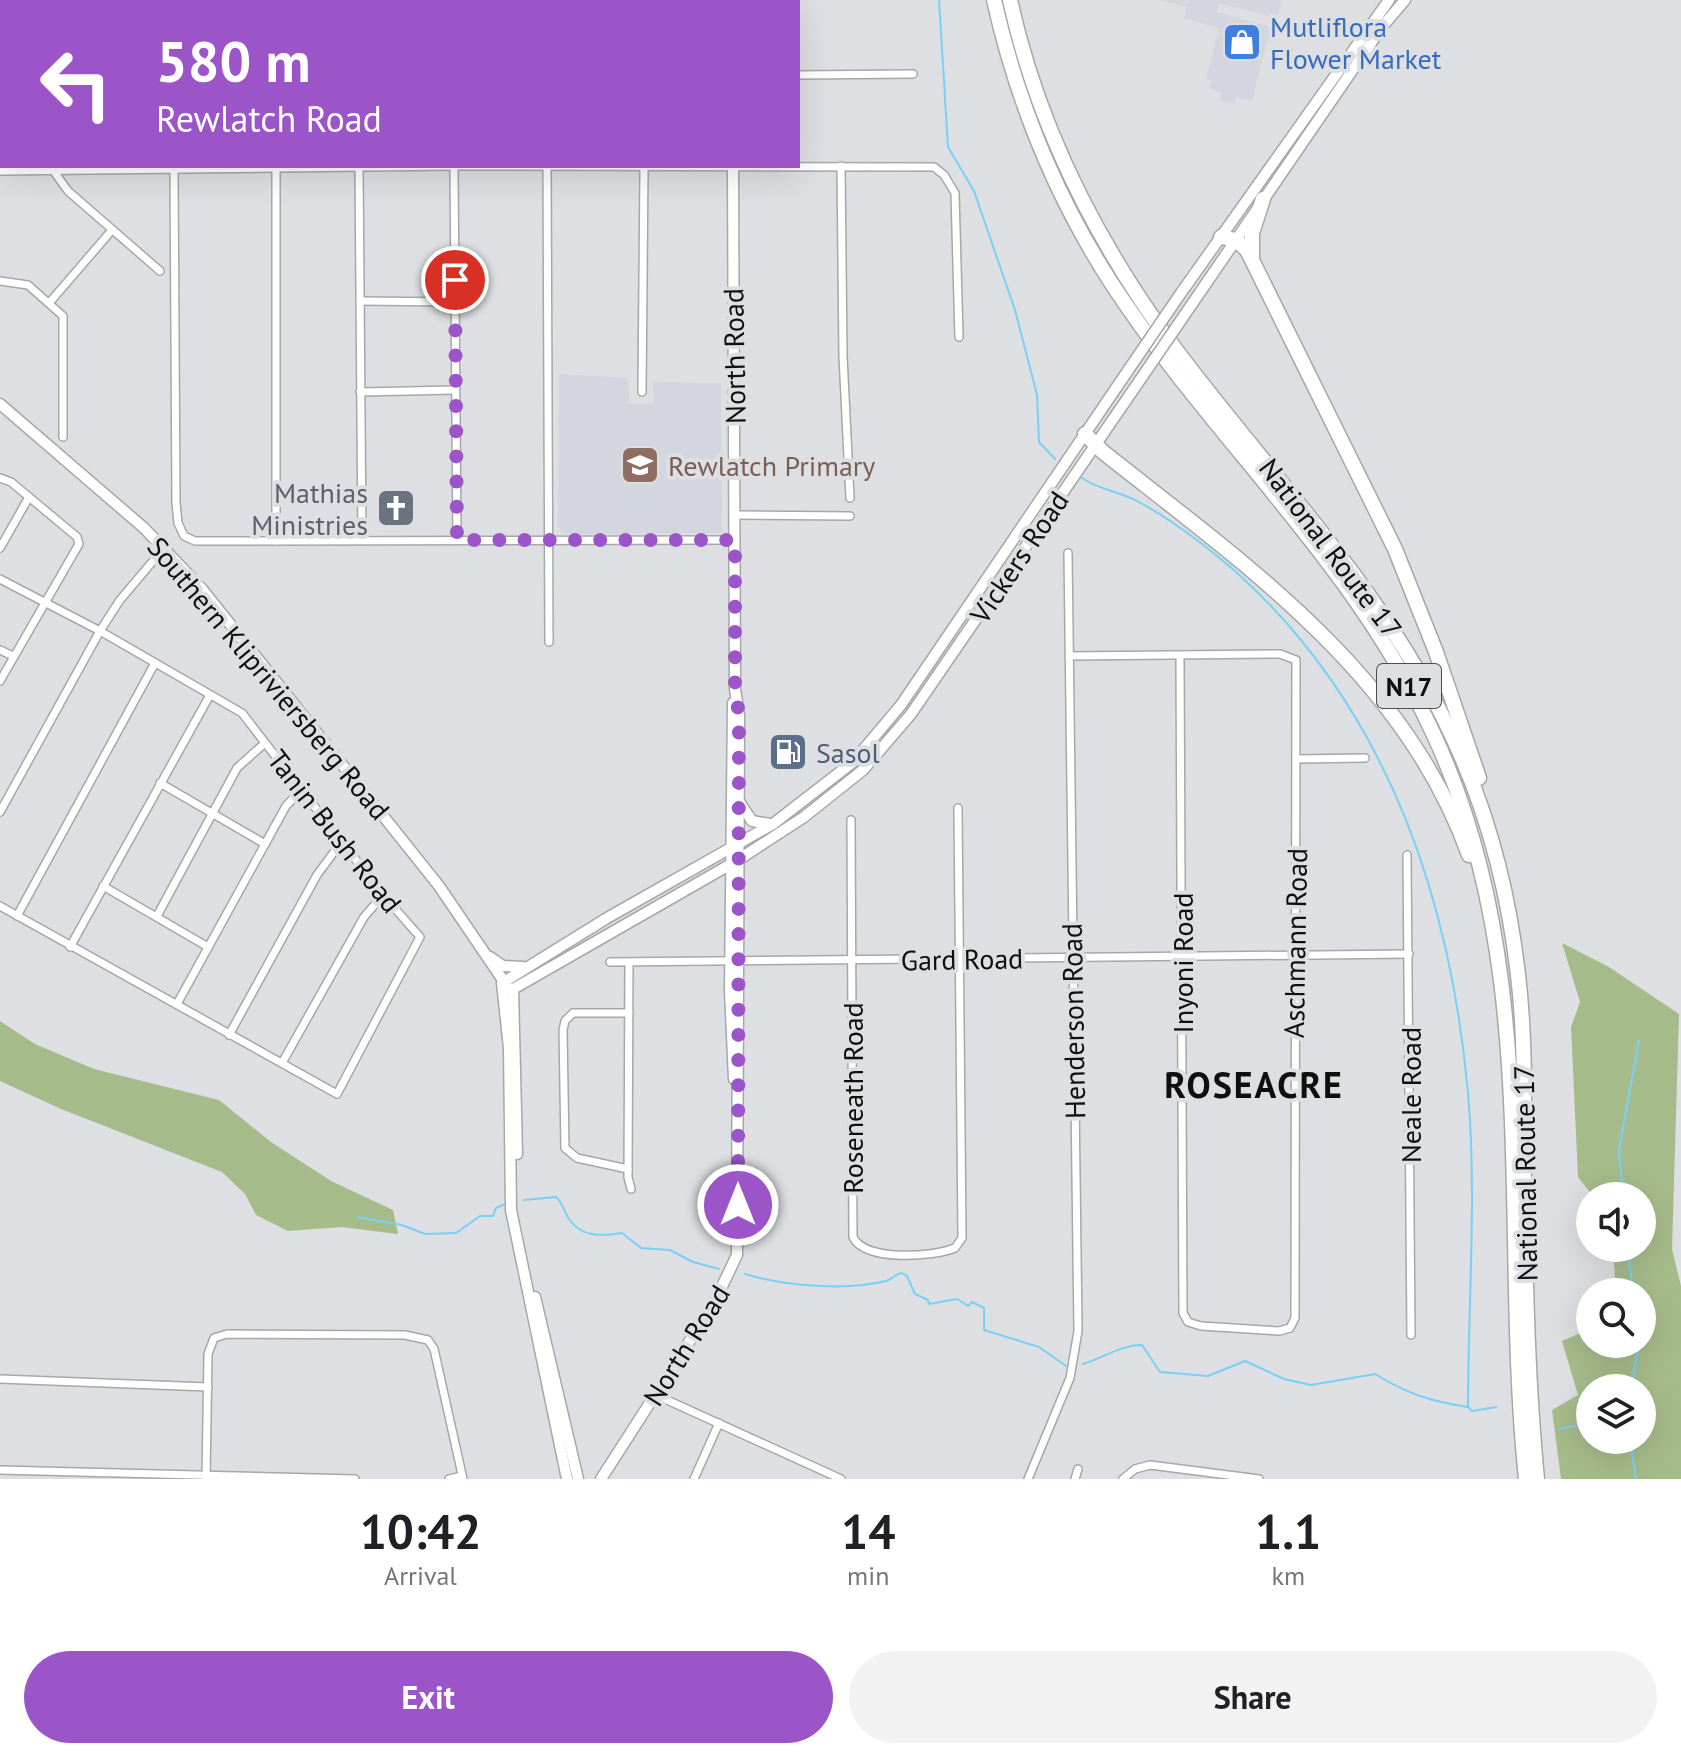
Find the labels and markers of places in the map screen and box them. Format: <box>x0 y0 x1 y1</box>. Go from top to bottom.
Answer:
place label: Mutliflora Flower Market <box>1270 8 1442 77</box>
shop icon: Mutliflora Flower Market <box>1221 21 1263 63</box>
pin <box>421 246 489 314</box>
school or university icon: Rewlatch Primary <box>619 444 661 486</box>
place label: Rewlatch Primary <box>668 447 875 484</box>
place label: Mathias Ministries <box>251 474 368 543</box>
church icon: Mathias Ministries <box>375 487 417 529</box>
fuel station icon: Sasol <box>767 731 809 773</box>
place label: Sasol <box>816 734 880 771</box>

